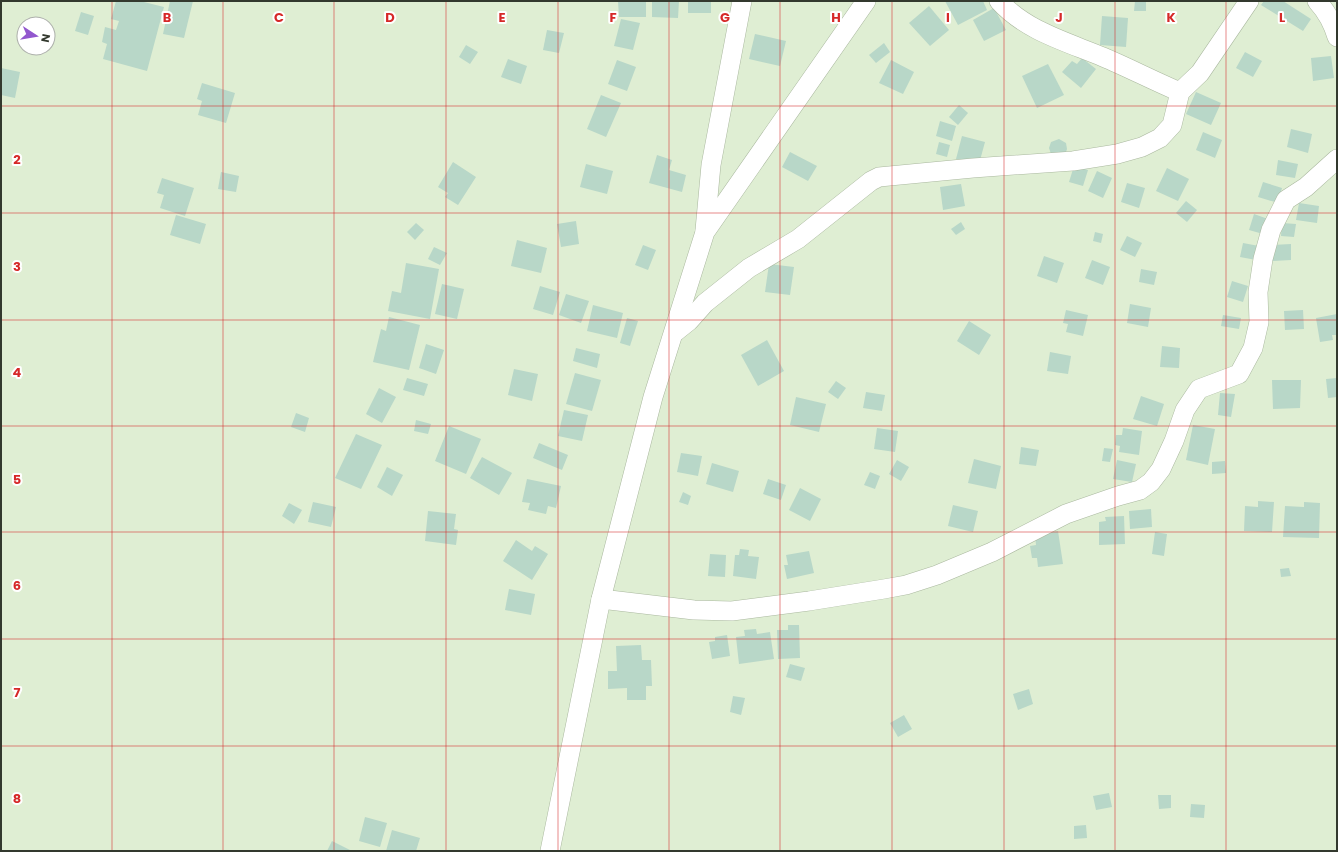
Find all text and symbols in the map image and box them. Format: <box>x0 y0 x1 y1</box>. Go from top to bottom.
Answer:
text: B <box>163 8 172 27</box>
text: C <box>274 8 284 27</box>
text: D <box>385 8 395 27</box>
text: E <box>498 8 506 27</box>
text: F <box>609 8 617 27</box>
text: G <box>720 8 730 27</box>
text: H <box>831 8 841 27</box>
text: I <box>946 8 950 27</box>
text: J <box>1055 8 1063 27</box>
text: K <box>1166 8 1176 27</box>
text: L <box>1279 8 1285 27</box>
north arrow <box>16 16 56 56</box>
text: N <box>37 32 54 44</box>
text: 2 <box>13 150 21 169</box>
text: 3 <box>13 257 21 276</box>
text: 4 <box>13 363 22 382</box>
text: 5 <box>13 470 21 489</box>
text: 6 <box>13 576 21 595</box>
text: 7 <box>14 683 21 702</box>
text: 8 <box>13 789 21 808</box>

